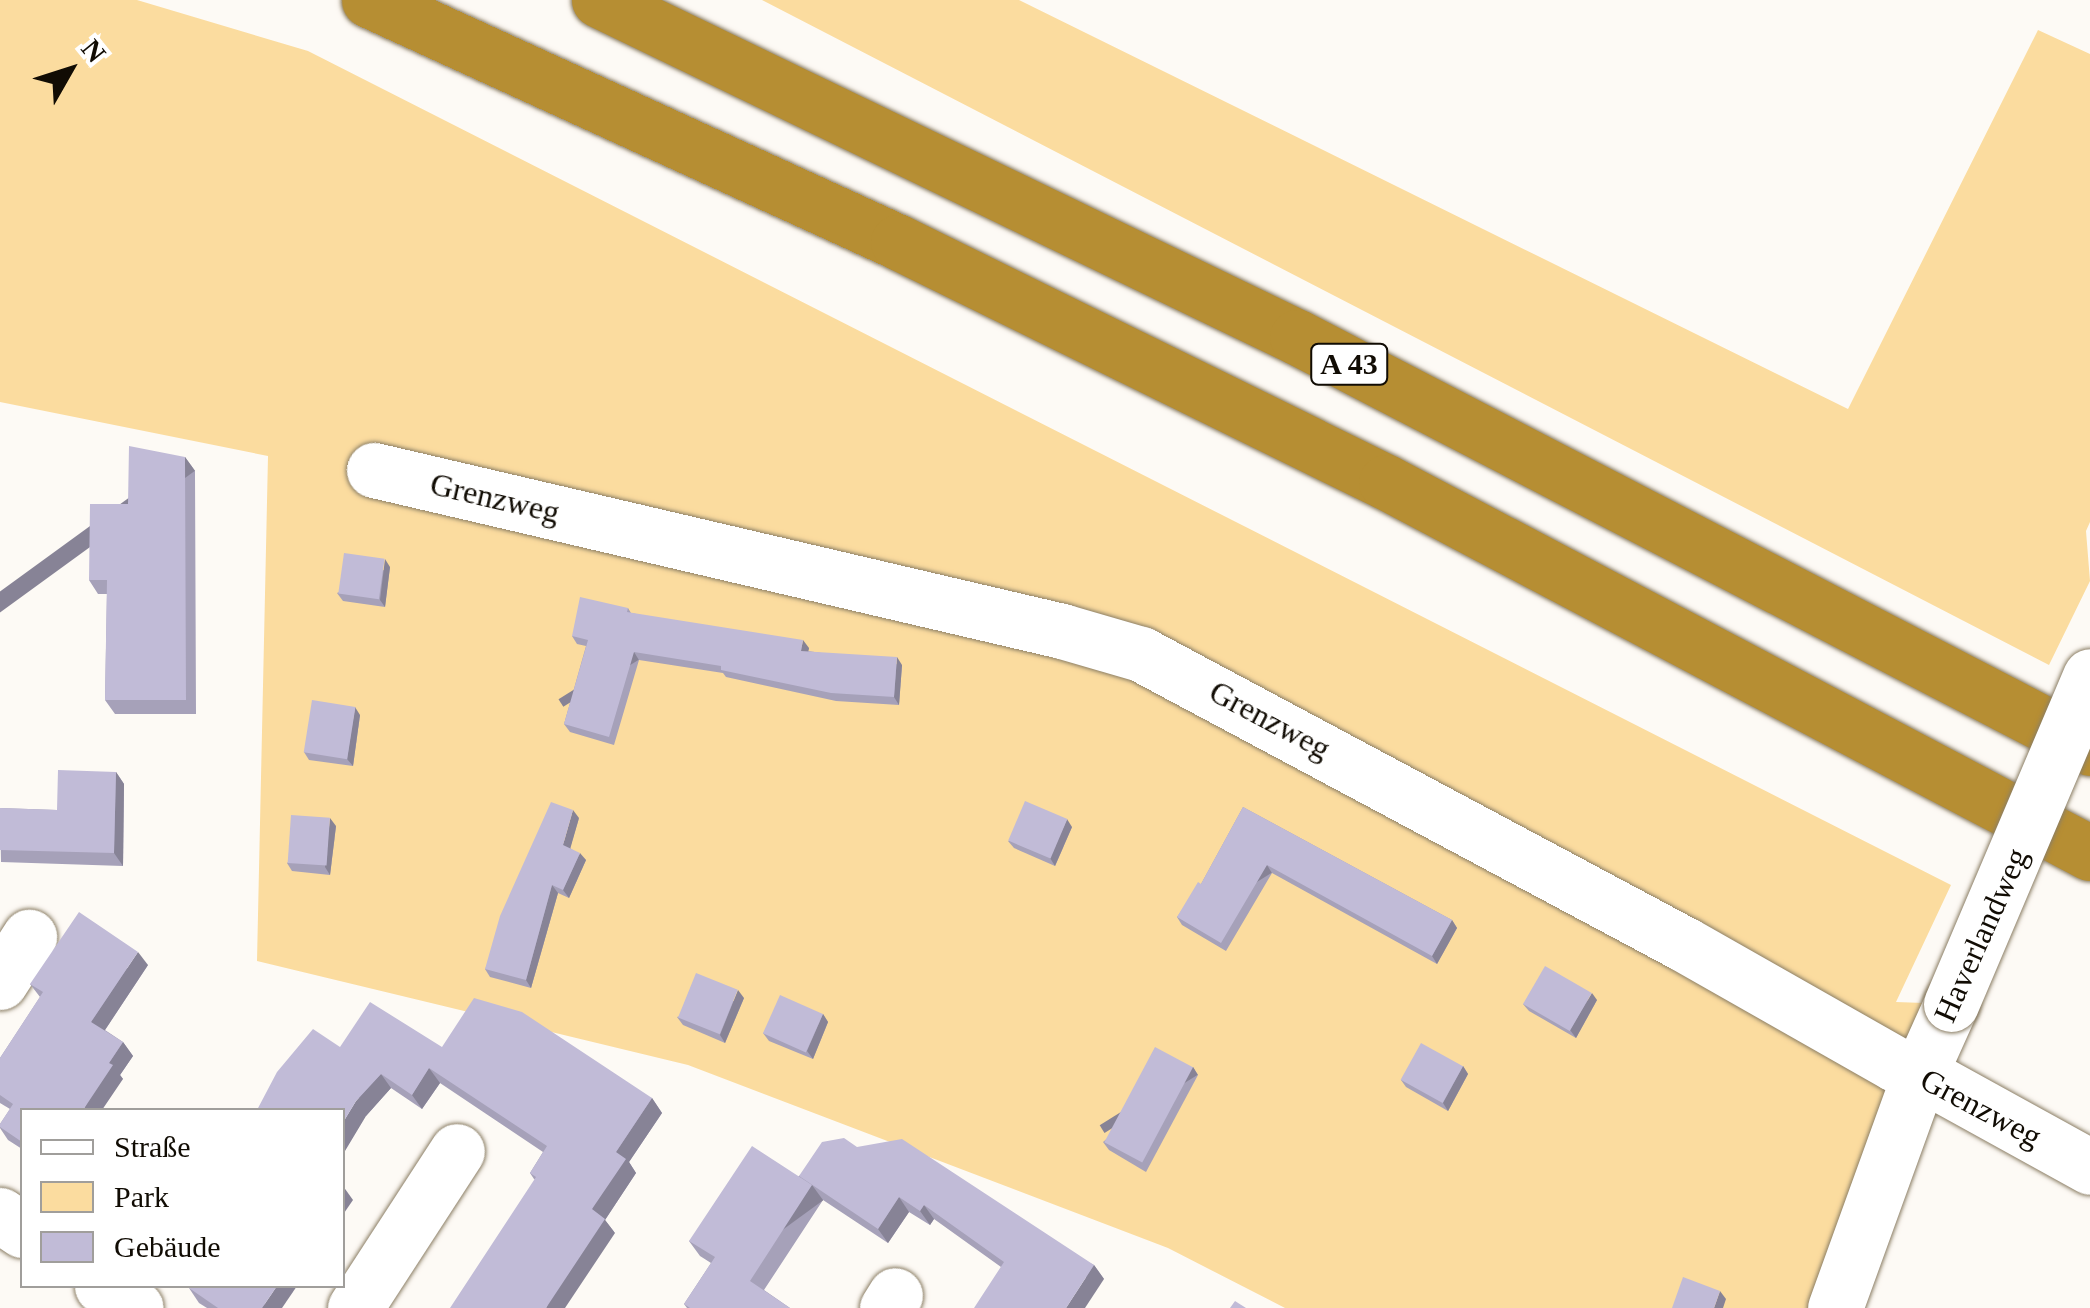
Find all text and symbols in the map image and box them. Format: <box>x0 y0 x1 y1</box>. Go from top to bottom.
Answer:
north arrow <box>20 20 120 120</box>
text: N <box>75 33 112 68</box>
road number: A 43 <box>1309 339 1389 389</box>
street label: Grenzweg <box>427 465 563 531</box>
street label: Grenzweg <box>1203 672 1337 768</box>
street label: Haverlandweg <box>1926 842 2036 1028</box>
street label: Grenzweg <box>1914 1060 2048 1156</box>
legend <box>20 1108 345 1288</box>
text: Straße <box>114 1130 191 1163</box>
text: Park <box>114 1180 169 1213</box>
text: Gebäude <box>114 1230 221 1263</box>

